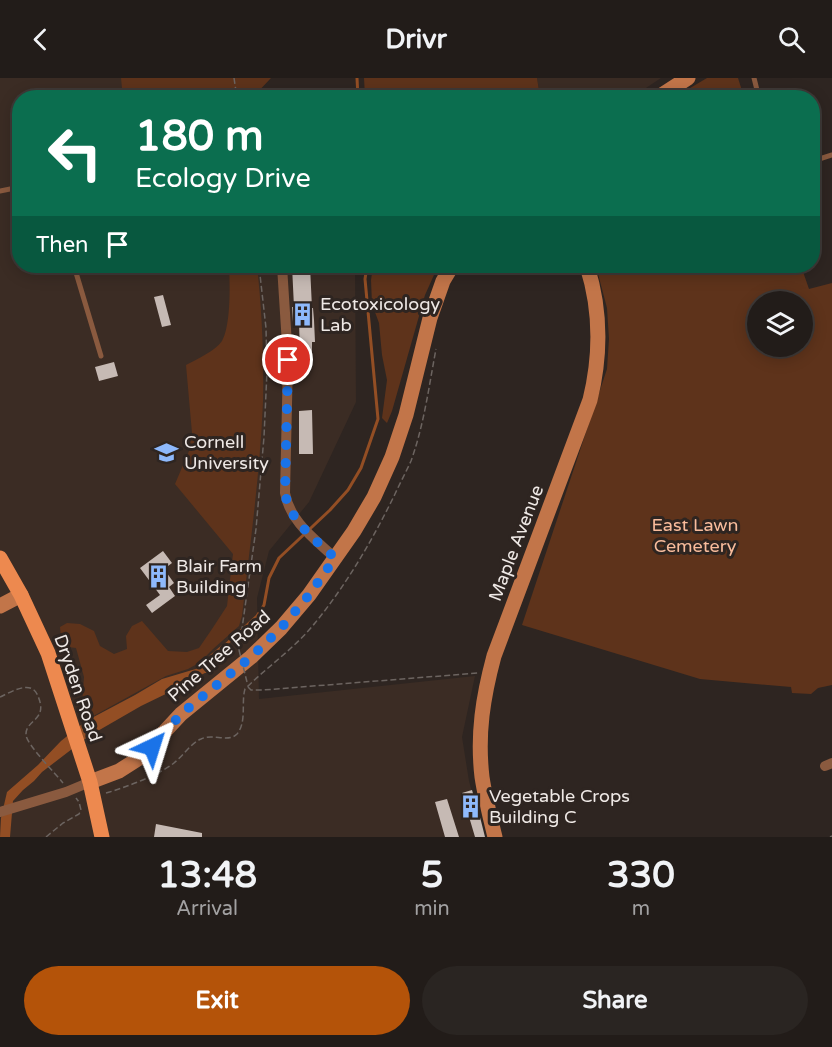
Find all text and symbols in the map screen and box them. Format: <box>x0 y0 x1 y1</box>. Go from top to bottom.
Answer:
icon: back <box>24 23 57 56</box>
text: Drivr <box>385 23 447 56</box>
icon: search <box>775 23 808 56</box>
text: 180 m <box>135 111 264 162</box>
icon: left <box>36 114 114 192</box>
text: Ecology Drive <box>135 162 311 195</box>
icon: arrive <box>101 228 134 261</box>
text: Then <box>36 232 89 258</box>
map controls <box>747 291 813 357</box>
button: layers <box>747 291 813 357</box>
place label: Ecotoxicology Lab <box>320 293 441 336</box>
building icon: Ecotoxicology Lab <box>289 301 315 327</box>
pin <box>262 334 313 385</box>
icon: arrive <box>271 343 304 376</box>
place label: Cornell University <box>184 431 269 474</box>
school or university icon: Cornell University <box>153 439 179 465</box>
street label: Maple Avenue <box>484 482 548 604</box>
park label: East Lawn Cemetery <box>651 514 739 557</box>
place label: Blair Farm Building <box>176 555 262 598</box>
building icon: Blair Farm Building <box>145 563 171 589</box>
street label: Pine Tree Road <box>163 605 275 707</box>
street label: Dryden Road <box>49 631 107 745</box>
position arrow <box>120 715 184 779</box>
place label: Vegetable Crops Building C <box>489 785 630 828</box>
building icon: Vegetable Crops Building C <box>458 793 484 819</box>
text: 13:48 <box>157 854 257 897</box>
text: 5 <box>421 854 443 897</box>
text: 330 <box>607 854 675 897</box>
text: Arrival <box>176 897 238 921</box>
text: min <box>414 897 450 921</box>
text: m <box>632 897 650 921</box>
button: Exit <box>24 966 410 1035</box>
button: Share <box>422 966 808 1035</box>

